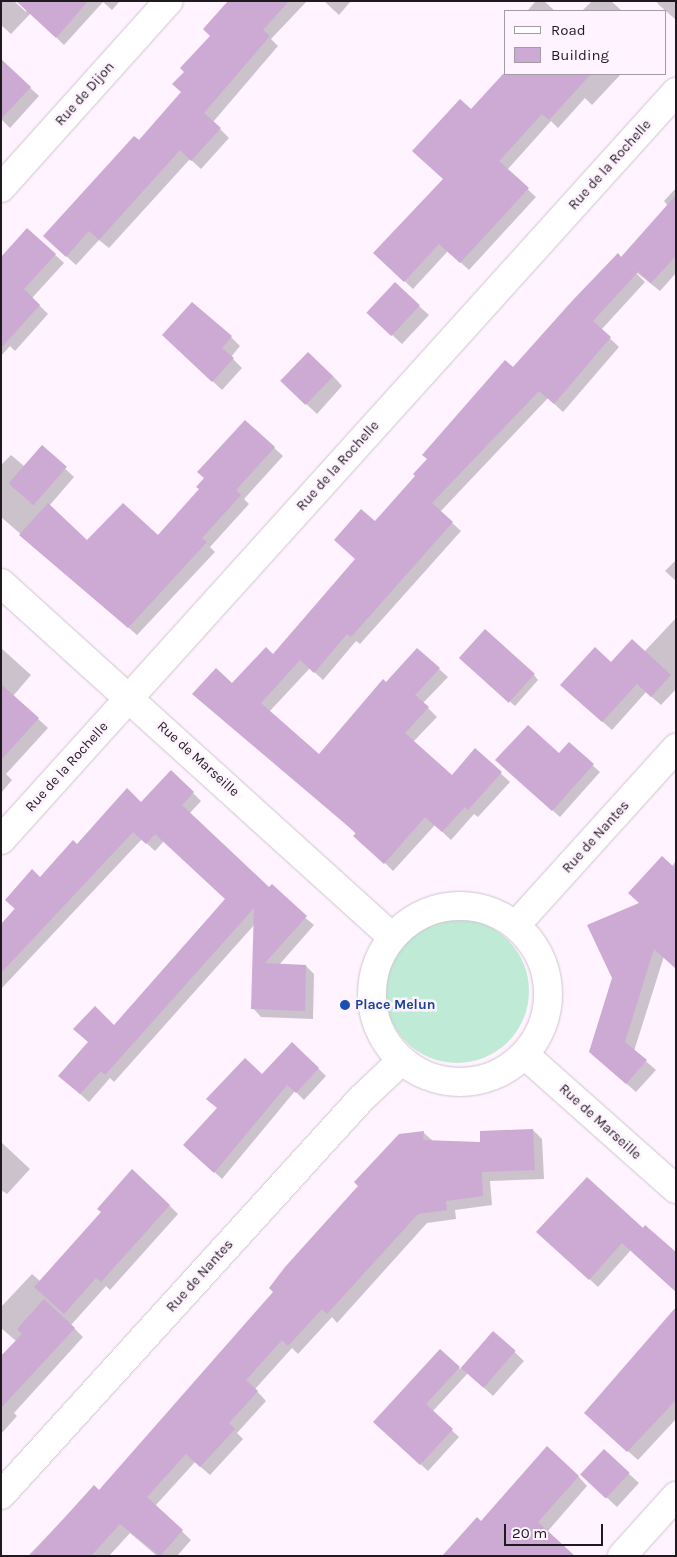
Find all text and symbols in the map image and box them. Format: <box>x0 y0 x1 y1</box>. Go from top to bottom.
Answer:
legend <box>504 10 667 75</box>
text: Road <box>551 21 586 39</box>
text: Building <box>551 46 609 64</box>
street label: Rue de Dijon <box>52 59 118 129</box>
street label: Rue de la Rochelle <box>565 116 655 214</box>
street label: Rue de la Rochelle <box>293 417 383 515</box>
street label: Rue de la Rochelle <box>22 718 112 816</box>
street label: Rue de Marseille <box>153 718 243 800</box>
street label: Rue de Nantes <box>559 797 633 877</box>
place label: Place Melun <box>355 997 435 1013</box>
marker: Place Melun <box>339 999 351 1011</box>
street label: Rue de Marseille <box>555 1081 645 1163</box>
street label: Rue de Nantes <box>163 1236 237 1316</box>
scale bar <box>507 1514 606 1546</box>
text: 20 m <box>512 1524 547 1542</box>

